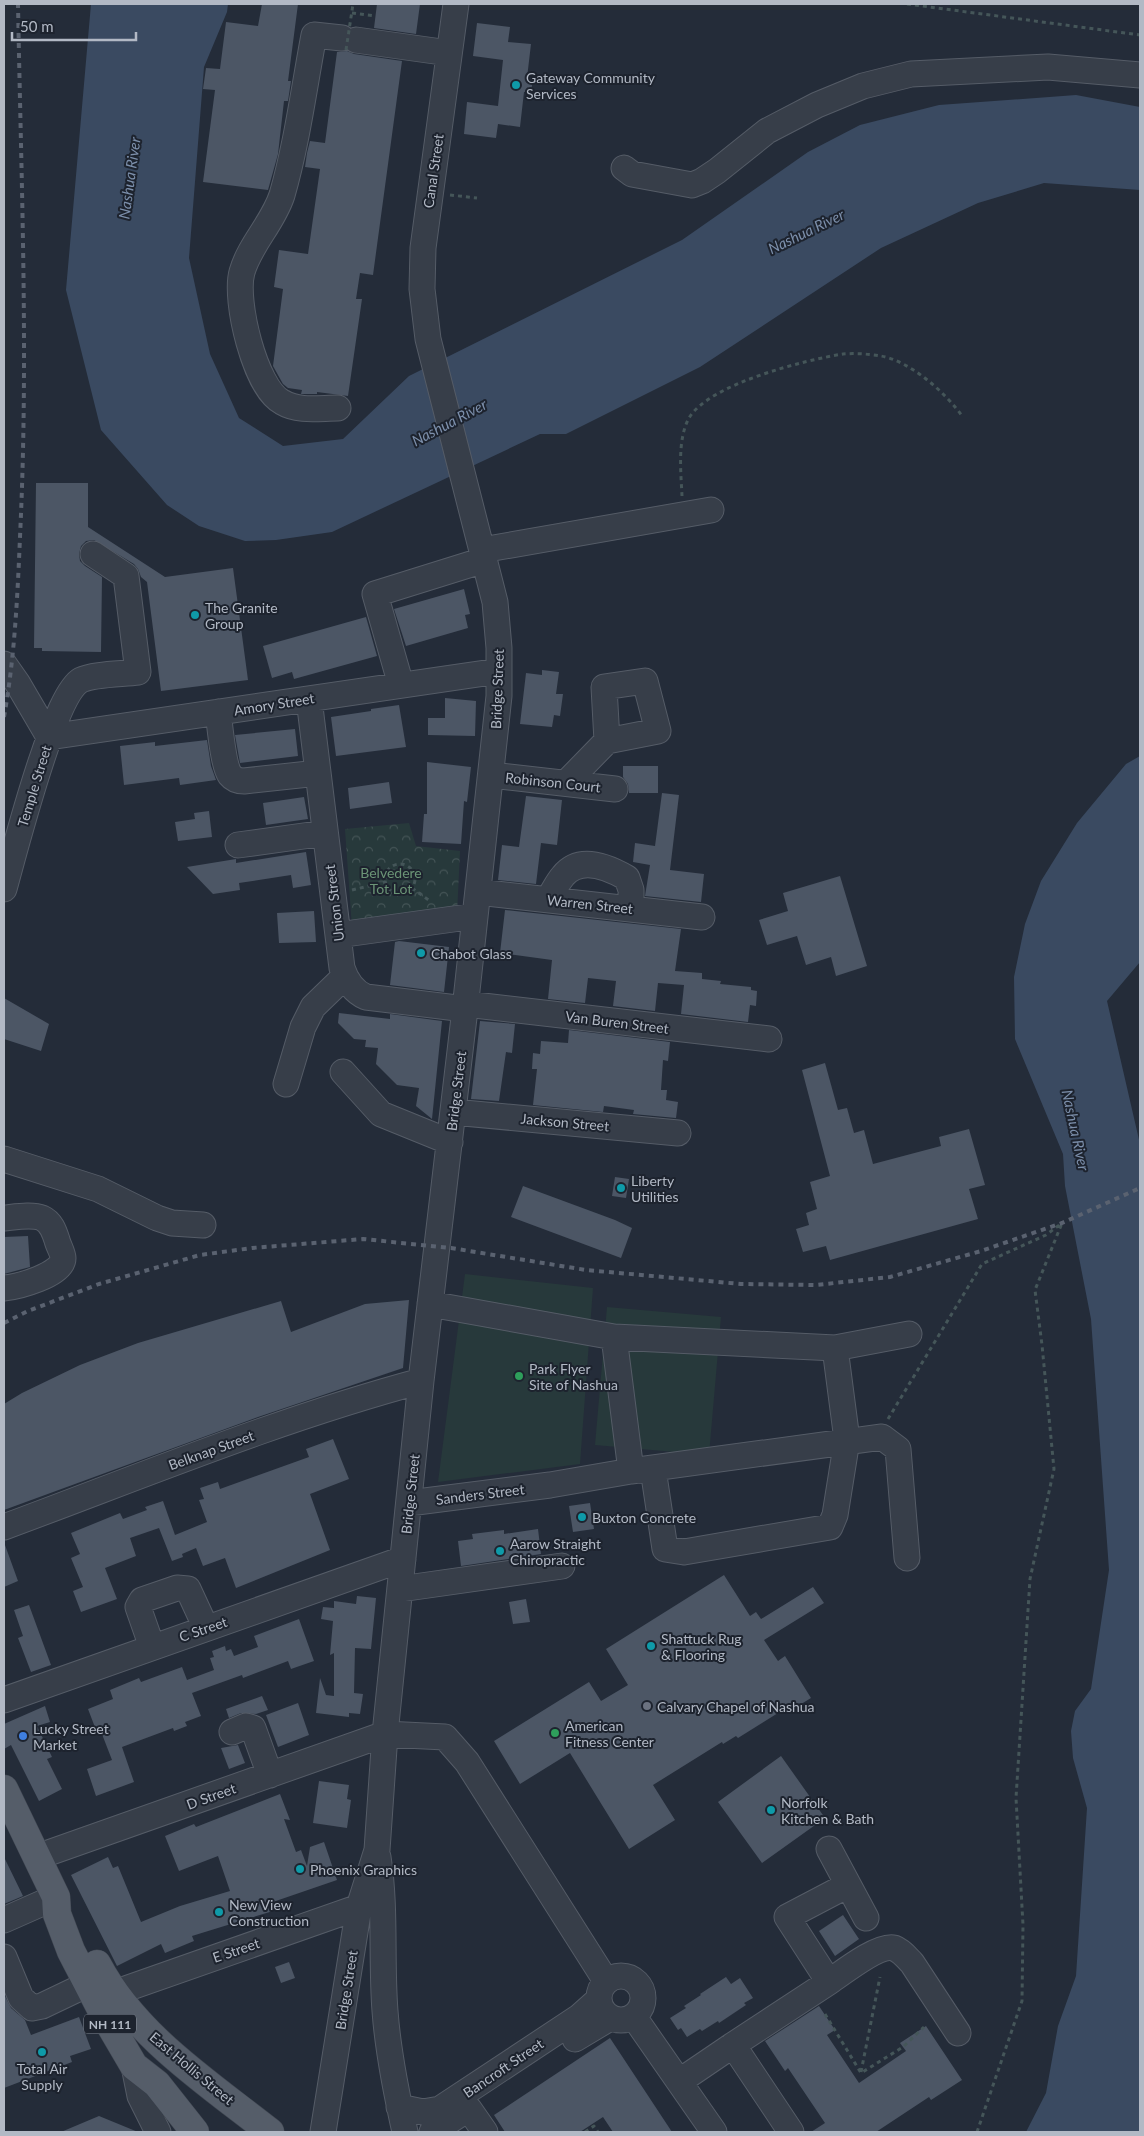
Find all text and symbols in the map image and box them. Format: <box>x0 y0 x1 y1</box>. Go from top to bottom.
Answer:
scale bar <box>12 10 136 42</box>
text: 50 m <box>20 17 54 35</box>
place label: Gateway Community Services <box>526 69 656 102</box>
marker: Gateway Community Services <box>510 79 522 91</box>
street label: Canal Street <box>419 133 447 209</box>
water label: Nashua River <box>114 135 144 220</box>
water label: Nashua River <box>765 204 848 257</box>
water label: Nashua River <box>408 394 490 449</box>
place label: The Granite Group <box>205 599 278 632</box>
marker: The Granite Group <box>189 609 201 621</box>
street label: Bridge Street <box>487 649 507 729</box>
street label: Amory Street <box>233 689 315 719</box>
street label: Temple Street <box>14 743 54 829</box>
street label: Robinson Court <box>505 769 601 795</box>
street label: Union Street <box>321 864 347 942</box>
park label: Belvedere Tot Lot <box>360 864 422 897</box>
street label: Warren Street <box>546 891 634 917</box>
place label: Chabot Glass <box>431 945 512 962</box>
marker: Chabot Glass <box>415 947 427 959</box>
street label: Van Buren Street <box>564 1007 670 1037</box>
street label: Bridge Street <box>443 1050 469 1132</box>
water label: Nashua River <box>1059 1088 1094 1173</box>
street label: Jackson Street <box>520 1110 610 1134</box>
place label: Liberty Utilities <box>631 1172 679 1205</box>
marker: Liberty Utilities <box>615 1182 627 1194</box>
place label: Park Flyer Site of Nashua <box>529 1360 618 1393</box>
marker: Park Flyer Site of Nashua <box>513 1370 525 1382</box>
street label: Belknap Street <box>166 1427 256 1473</box>
street label: Bridge Street <box>397 1453 423 1535</box>
street label: Sanders Street <box>435 1480 525 1508</box>
place label: Buxton Concrete <box>592 1509 696 1526</box>
marker: Buxton Concrete <box>576 1511 588 1523</box>
place label: Aarow Straight Chiropractic <box>510 1535 601 1568</box>
marker: Aarow Straight Chiropractic <box>494 1545 506 1557</box>
street label: C Street <box>177 1613 229 1645</box>
place label: Shattuck Rug & Flooring <box>661 1630 741 1663</box>
marker: Shattuck Rug & Flooring <box>645 1640 657 1652</box>
place label: Calvary Chapel of Nashua <box>657 1698 815 1715</box>
marker: Calvary Chapel of Nashua <box>641 1700 653 1712</box>
place label: American Fitness Center <box>565 1717 654 1750</box>
place label: Lucky Street Market <box>33 1720 109 1753</box>
marker: American Fitness Center <box>549 1727 561 1739</box>
marker: Lucky Street Market <box>17 1730 29 1742</box>
street label: D Street <box>184 1779 238 1813</box>
place label: Norfolk Kitchen & Bath <box>781 1794 874 1827</box>
marker: Norfolk Kitchen & Bath <box>765 1804 777 1816</box>
place label: Phoenix Graphics <box>310 1861 417 1878</box>
marker: Phoenix Graphics <box>294 1863 306 1875</box>
place label: New View Construction <box>229 1896 309 1929</box>
marker: New View Construction <box>213 1906 225 1918</box>
street label: E Street <box>210 1934 262 1966</box>
street label: Bridge Street <box>331 1949 361 2031</box>
road number: NH 111 <box>84 2015 136 2034</box>
street label: East Hollis Street <box>147 2028 237 2108</box>
street label: Bancroft Street <box>460 2035 546 2101</box>
marker: Total Air Supply <box>36 2046 48 2058</box>
place label: Total Air Supply <box>17 2060 67 2093</box>

